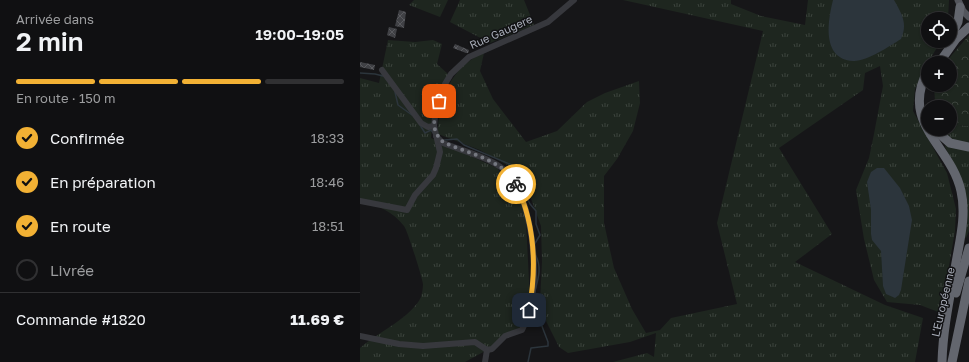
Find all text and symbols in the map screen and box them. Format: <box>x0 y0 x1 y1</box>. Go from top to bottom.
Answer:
text: Arrivée dans <box>16 11 94 27</box>
street label: Rue Gaugere <box>467 12 534 51</box>
map controls <box>921 12 957 136</box>
button: locate <box>921 12 957 48</box>
text: 19:00–19:05 <box>255 25 344 43</box>
text: 2 min <box>16 26 84 57</box>
button: + <box>921 56 957 92</box>
pin <box>422 84 456 118</box>
text: En route · 150 m <box>16 90 116 106</box>
icon: bag <box>428 90 450 112</box>
button: − <box>921 100 957 136</box>
icon: check <box>16 127 38 149</box>
text: Confirmée <box>50 129 124 147</box>
text: 18:33 <box>311 130 344 146</box>
courier <box>496 164 536 204</box>
icon: check <box>16 171 38 193</box>
text: En préparation <box>50 173 156 191</box>
icon: bike <box>505 173 527 195</box>
text: 18:46 <box>310 174 344 190</box>
icon: check <box>16 215 38 237</box>
text: En route <box>50 217 111 235</box>
text: 18:51 <box>312 218 344 234</box>
text: Livrée <box>50 261 94 279</box>
street label: L'Européenne <box>928 266 957 338</box>
pin <box>512 293 546 327</box>
icon: home <box>518 299 540 321</box>
text: Commande #1820 <box>16 310 146 328</box>
text: 11.69 € <box>290 310 344 328</box>

